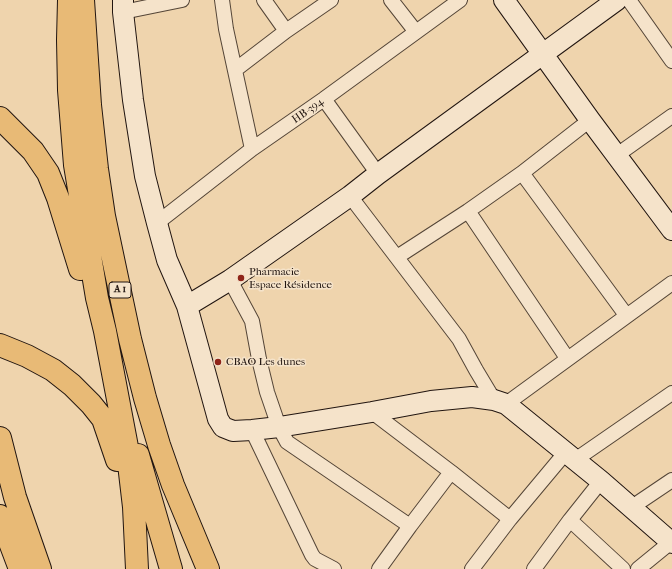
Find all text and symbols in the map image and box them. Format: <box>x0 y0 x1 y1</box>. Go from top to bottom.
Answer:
street label: HB-394 <box>290 95 326 127</box>
place label: Pharmacie Espace Résidence <box>249 265 332 291</box>
marker: Pharmacie Espace Résidence <box>236 273 246 283</box>
road number: A 1 <box>109 282 131 298</box>
place label: CBAO Les dunes <box>226 355 305 369</box>
marker: CBAO Les dunes <box>213 357 223 367</box>

